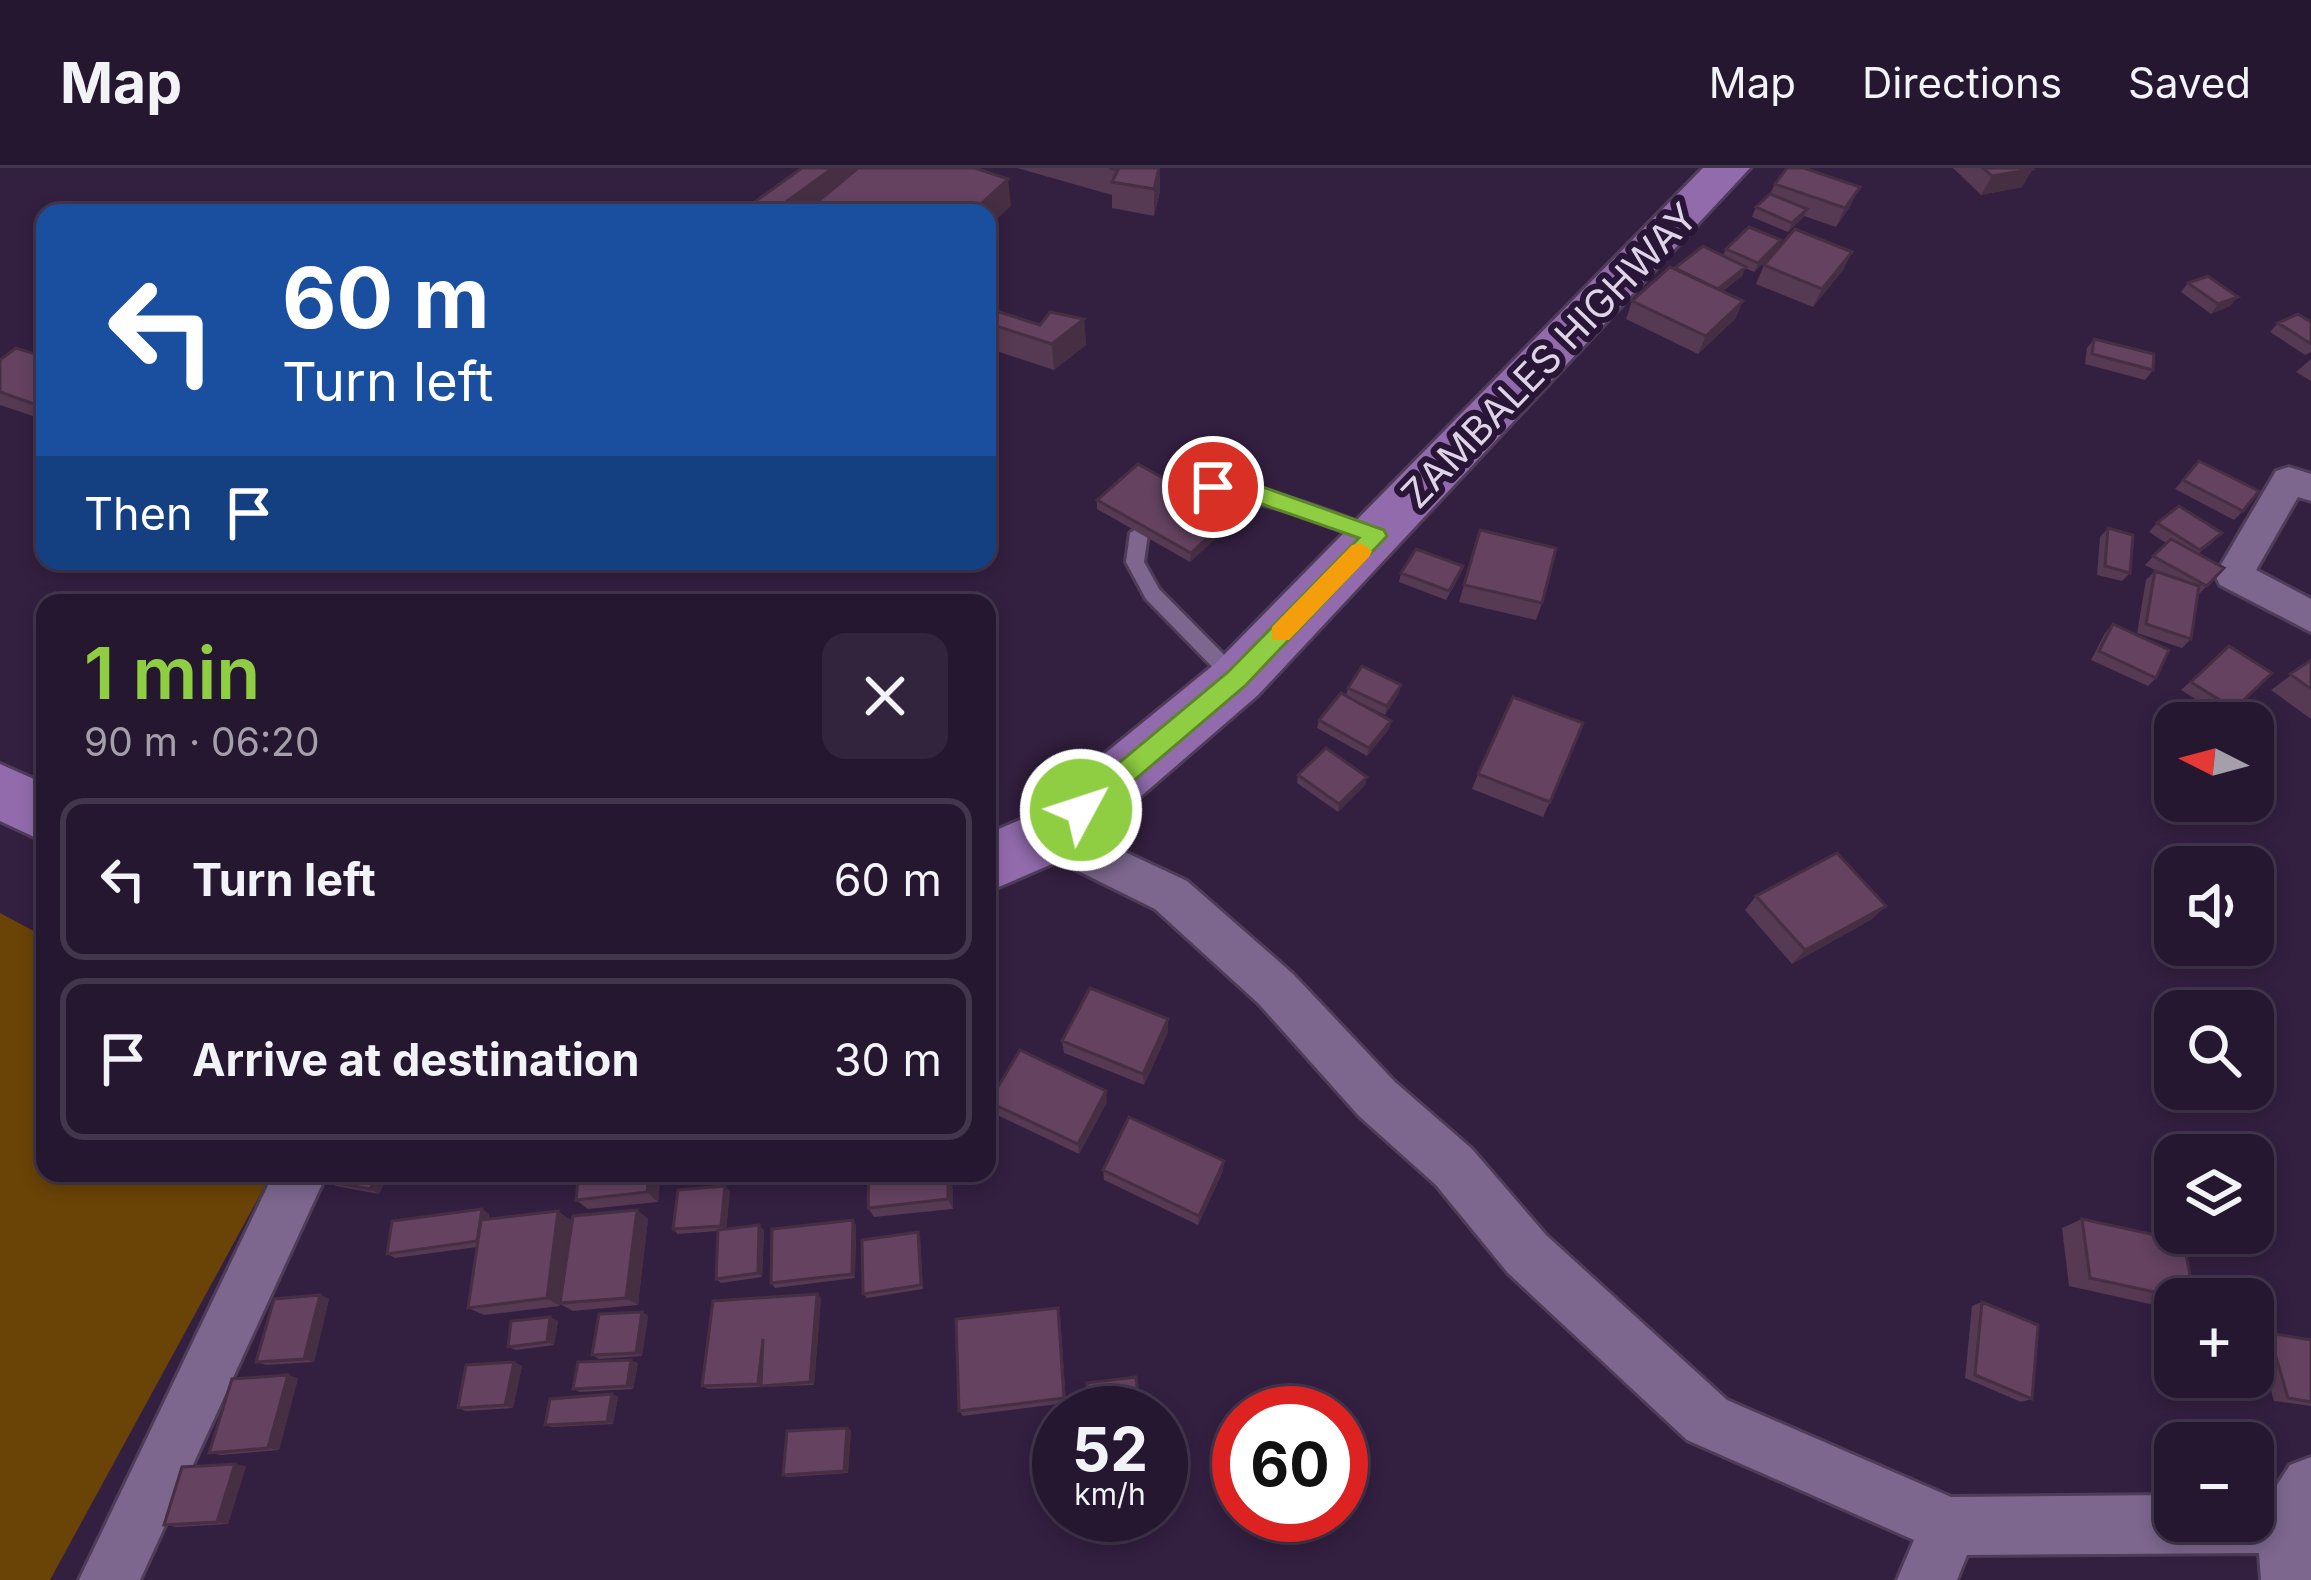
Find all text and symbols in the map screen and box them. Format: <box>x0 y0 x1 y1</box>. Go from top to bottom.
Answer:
text: Map <box>60 48 182 117</box>
text: Map <box>1709 57 1796 108</box>
text: Directions <box>1862 57 2062 108</box>
text: Saved <box>2128 57 2251 108</box>
street label: ZAMBALES HIGHWAY <box>1391 193 1707 517</box>
text: 60 m <box>282 247 490 348</box>
icon: left <box>84 252 240 408</box>
text: Turn left <box>282 349 493 414</box>
pin <box>1162 436 1264 538</box>
icon: arrive <box>1180 454 1246 520</box>
icon: arrive <box>216 480 282 546</box>
text: Then <box>84 486 192 541</box>
text: 1 min <box>84 629 260 716</box>
button: close <box>822 633 948 759</box>
north arrow <box>2154 702 2274 822</box>
map controls <box>2154 702 2274 1542</box>
text: 90 m · 06:20 <box>84 718 320 765</box>
position arrow <box>1018 747 1144 873</box>
icon: left <box>90 846 156 912</box>
button: sound <box>2154 846 2274 966</box>
text: Turn left <box>192 852 376 907</box>
text: 60 m <box>834 852 942 907</box>
button: search <box>2154 990 2274 1110</box>
icon: arrive <box>90 1026 156 1092</box>
text: Arrive at destination <box>192 1032 639 1087</box>
text: 30 m <box>834 1032 942 1087</box>
button: layers <box>2154 1134 2274 1254</box>
button: + <box>2154 1278 2274 1398</box>
speed limit sign: 60 <box>1212 1386 1368 1542</box>
text: 52 <box>1072 1413 1148 1485</box>
button: − <box>2154 1422 2274 1542</box>
text: km/h <box>1074 1476 1146 1512</box>

